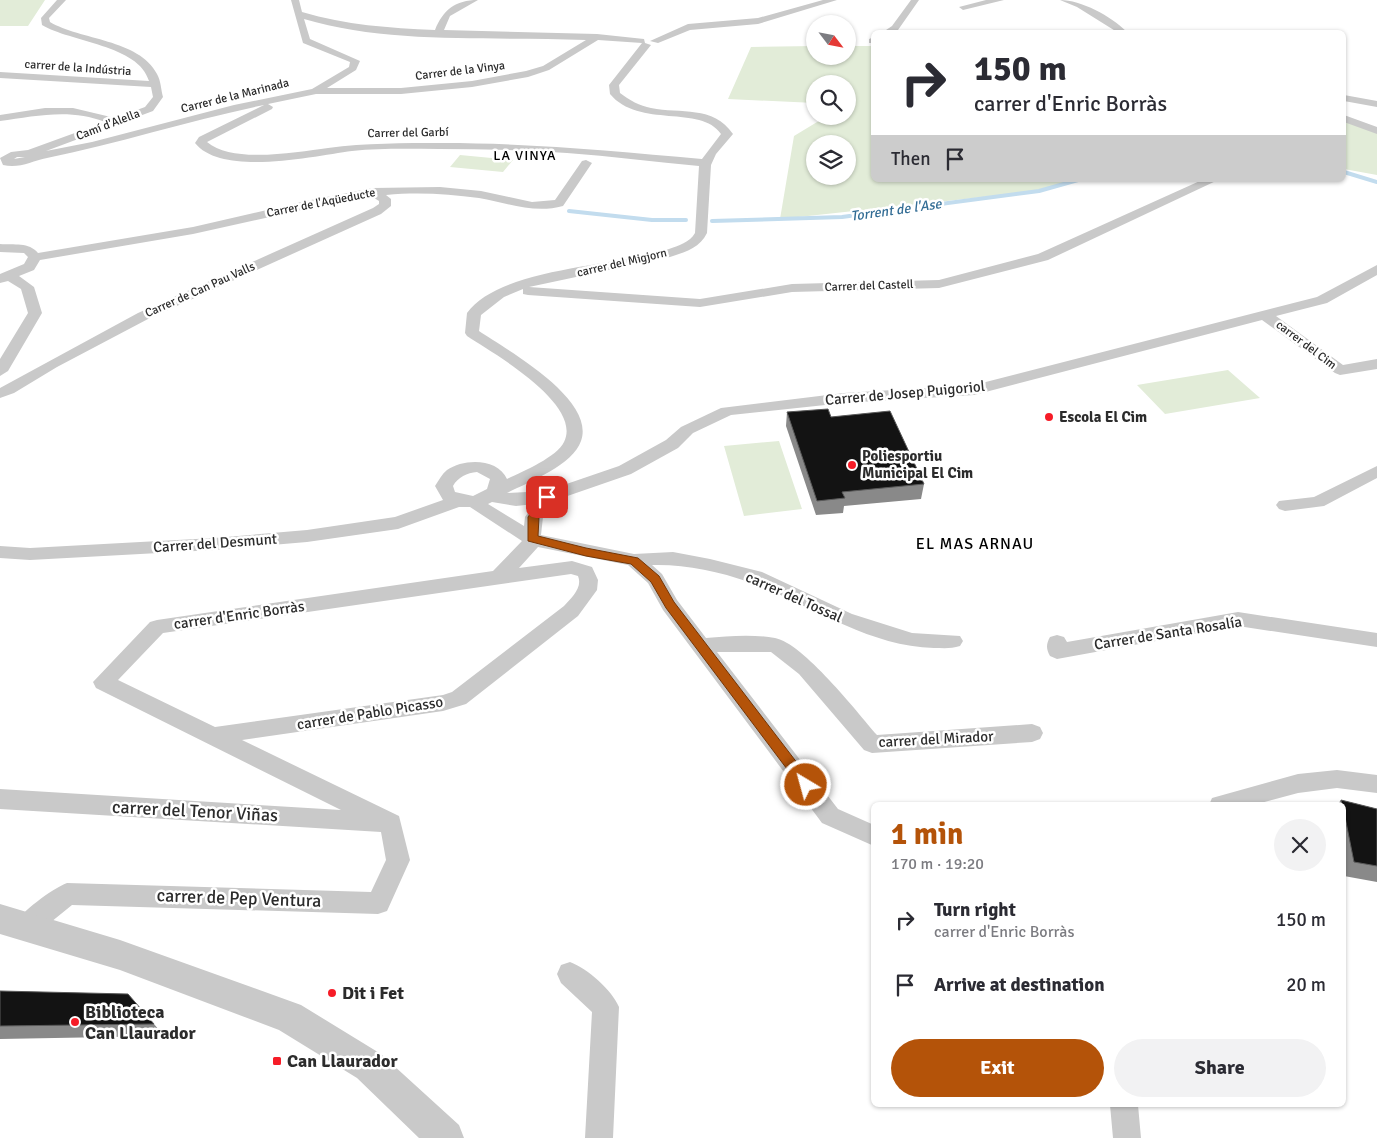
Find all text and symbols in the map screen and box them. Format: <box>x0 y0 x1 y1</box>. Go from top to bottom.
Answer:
north arrow <box>806 15 856 65</box>
map controls <box>806 15 856 185</box>
text: 150 m <box>974 47 1067 90</box>
icon: right <box>891 50 956 115</box>
street label: carrer de la Indústria <box>24 57 132 79</box>
street label: Carrer de la Vinya <box>414 58 506 84</box>
street label: Carrer de la Marinada <box>179 75 291 117</box>
button: search <box>806 75 856 125</box>
text: carrer d'Enric Borràs <box>974 90 1167 117</box>
street label: Camí d'Alella <box>74 106 142 144</box>
street label: Carrer del Garbí <box>367 125 449 141</box>
button: layers <box>806 135 856 185</box>
icon: arrive <box>941 145 969 173</box>
district label: LA VINYA <box>493 147 557 164</box>
text: Then <box>891 147 931 171</box>
street label: Carrer de l'Aqüeducte <box>265 185 377 221</box>
water label: Torrent de l'Ase <box>850 195 943 225</box>
street label: carrer del Migjorn <box>576 245 668 281</box>
street label: Carrer de Can Pau Valls <box>143 259 257 321</box>
street label: Carrer del Castell <box>824 277 914 295</box>
street label: carrer del Cim <box>1273 317 1339 373</box>
street label: Carrer de Josep Puigoriol <box>824 377 986 409</box>
place label: Escola El Cim <box>1059 408 1147 426</box>
marker: Escola El Cim <box>1043 411 1055 423</box>
place label: Poliesportiu Municipal El Cim <box>862 447 973 482</box>
marker: Poliesportiu Municipal El Cim <box>846 459 858 471</box>
pin <box>526 476 568 518</box>
icon: arrive <box>533 483 561 511</box>
street label: Carrer del Desmunt <box>152 530 278 556</box>
district label: EL MAS ARNAU <box>916 534 1034 554</box>
street label: carrer del Tossal <box>743 568 845 626</box>
street label: carrer d'Enric Borràs <box>173 597 306 633</box>
street label: Carrer de Santa Rosalía <box>1093 612 1243 654</box>
street label: carrer de Pablo Picasso <box>296 693 445 733</box>
street label: carrer del Mirador <box>878 727 995 751</box>
position arrow <box>779 758 831 810</box>
street label: carrer del Tenor Viñas <box>111 796 279 826</box>
text: 1 min <box>891 816 963 853</box>
button: close <box>1274 819 1326 871</box>
text: 170 m · 19:20 <box>891 854 984 874</box>
street label: carrer de Pep Ventura <box>156 884 322 912</box>
text: Turn right <box>934 898 1016 922</box>
icon: right <box>891 906 919 934</box>
text: 150 m <box>1276 908 1326 932</box>
text: carrer d'Enric Borràs <box>934 922 1074 942</box>
icon: arrive <box>891 971 919 999</box>
text: Arrive at destination <box>934 973 1105 997</box>
text: 20 m <box>1286 973 1326 997</box>
place label: Dit i Fet <box>342 982 404 1004</box>
marker: Dit i Fet <box>326 987 338 999</box>
place label: Biblioteca Can Llaurador <box>85 1001 196 1044</box>
marker: Biblioteca Can Llaurador <box>69 1016 81 1028</box>
button: Exit <box>891 1039 1104 1097</box>
button: Share <box>1114 1039 1326 1097</box>
place label: Can Llaurador <box>287 1050 398 1072</box>
marker: Can Llaurador <box>271 1055 283 1067</box>

